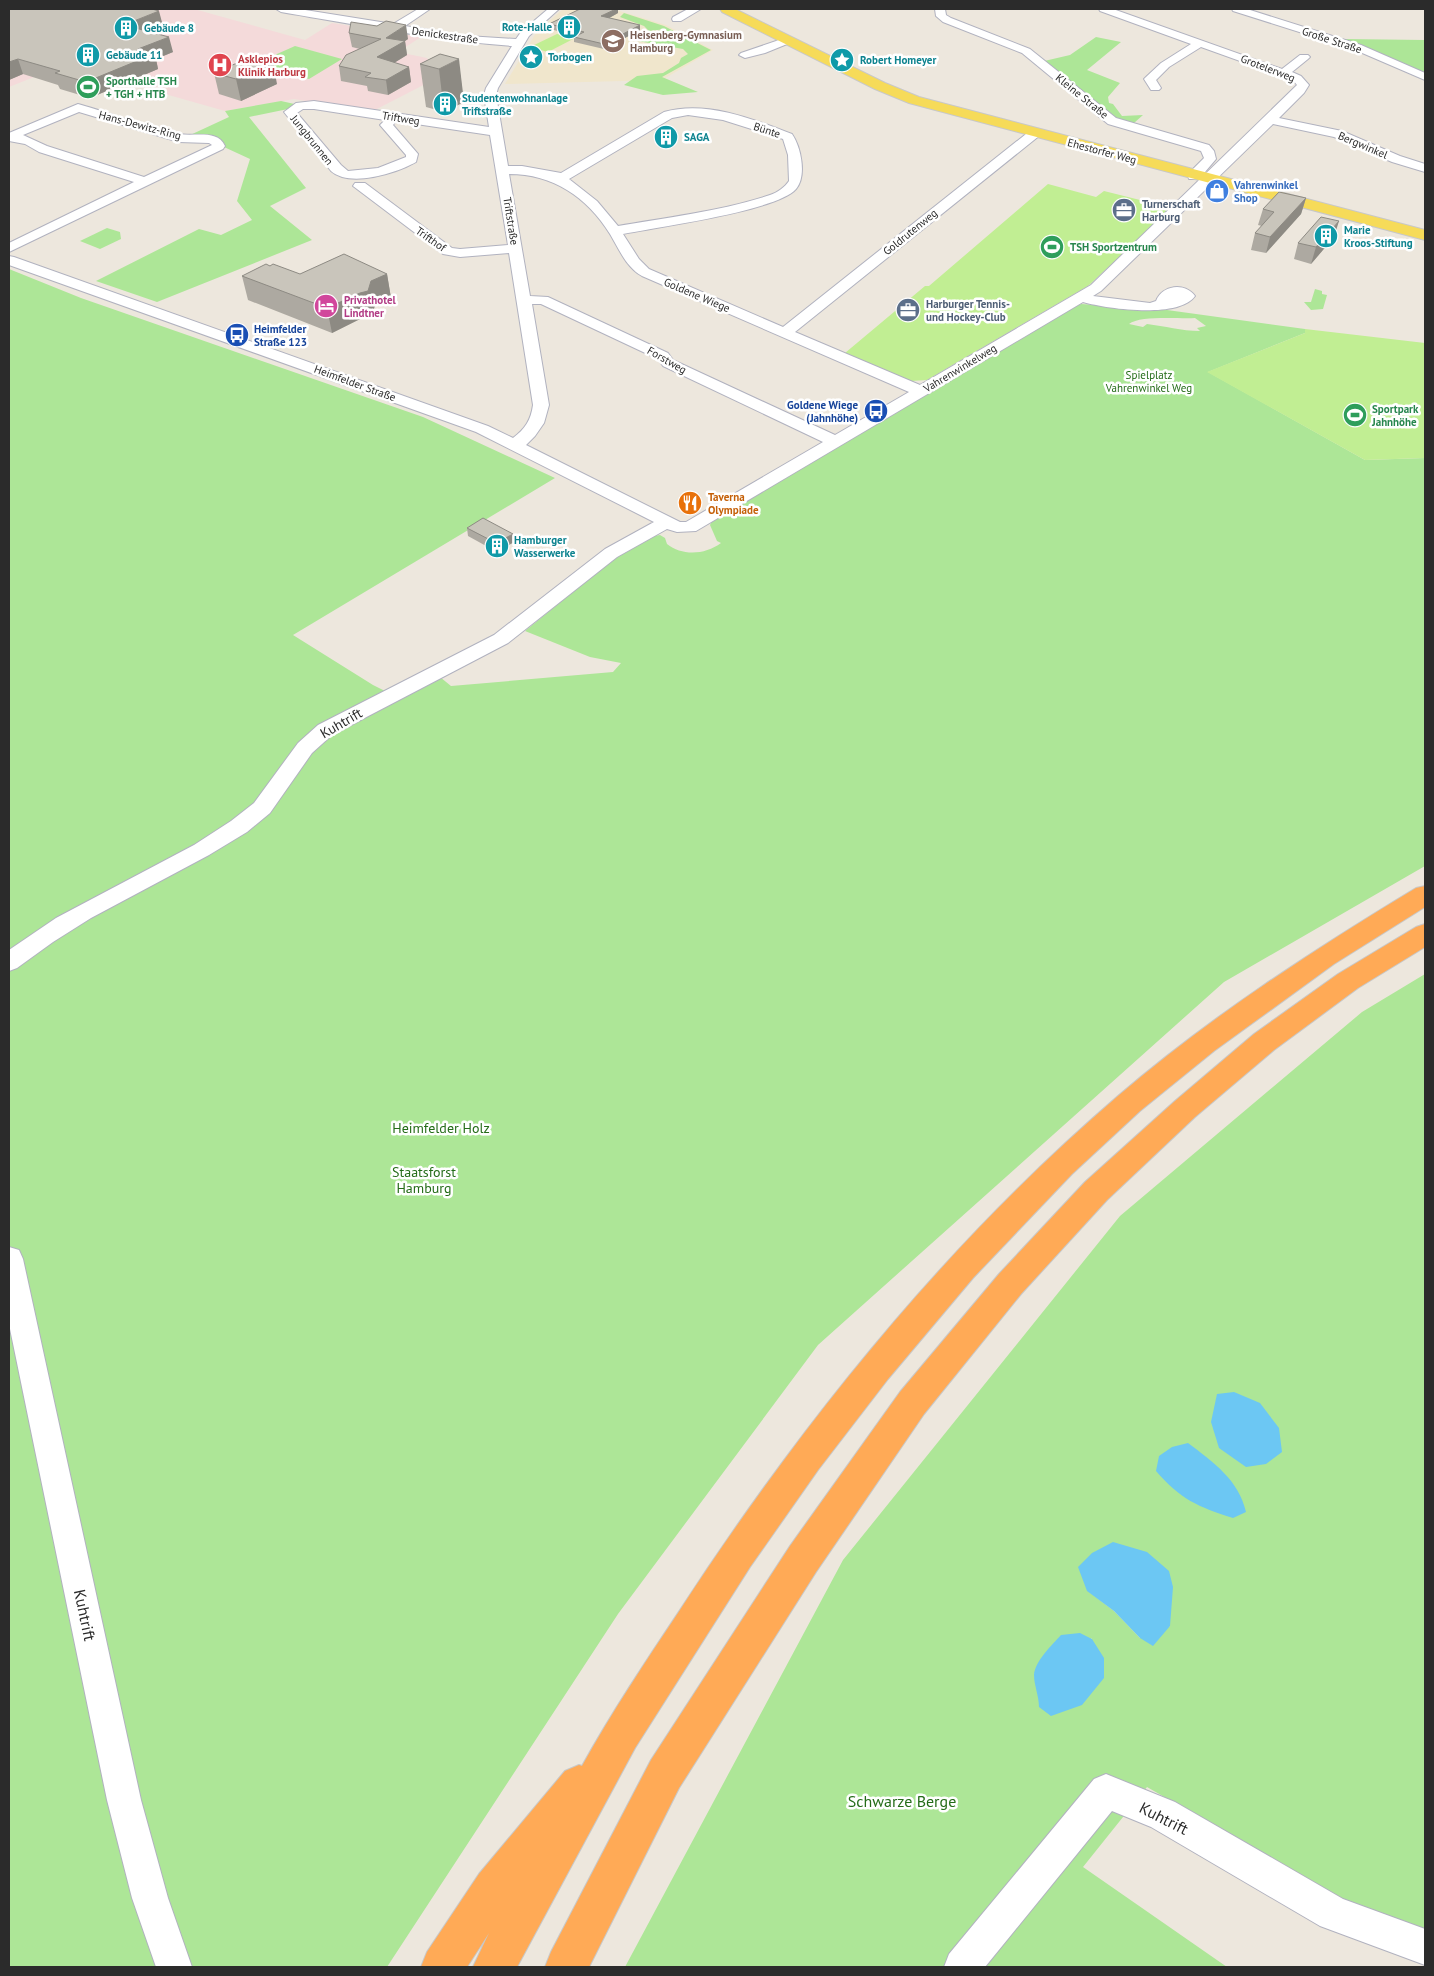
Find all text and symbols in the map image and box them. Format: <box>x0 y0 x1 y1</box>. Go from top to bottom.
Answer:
building icon: Rote-Halle <box>556 14 582 40</box>
building icon: Gebäude 8 <box>113 15 139 41</box>
place label: Rote-Halle <box>502 20 552 34</box>
place label: Gebäude 8 <box>144 21 194 35</box>
street label: Denickestraße <box>411 23 480 47</box>
street label: Große Straße <box>1300 24 1364 56</box>
school or university icon: Heisenberg-Gymnasium Hamburg <box>600 28 626 54</box>
place label: Heisenberg-Gymnasium Hamburg <box>630 28 742 55</box>
building icon: Gebäude 11 <box>75 42 101 68</box>
place icon: Torbogen <box>518 44 544 70</box>
place icon: Robert Homeyer <box>829 47 855 73</box>
place label: Gebäude 11 <box>106 48 162 62</box>
place label: Torbogen <box>548 50 592 64</box>
street label: Grotelerweg <box>1239 51 1297 85</box>
hospital icon: Asklepios Klinik Harburg <box>207 52 233 78</box>
place label: Asklepios Klinik Harburg <box>238 52 306 79</box>
place label: Robert Homeyer <box>860 53 936 67</box>
street label: Kleine Straße <box>1053 70 1112 122</box>
sports icon: Sporthalle TSH + TGH + HTB <box>75 74 101 100</box>
place label: Sporthalle TSH + TGH + HTB <box>106 74 177 101</box>
building icon: Studentenwohnanlage Triftstraße <box>432 91 458 117</box>
place label: Studentenwohnanlage Triftstraße <box>462 91 568 118</box>
street label: Hans-Dewitz-Ring <box>97 107 183 143</box>
street label: Triftweg <box>381 108 421 128</box>
street label: Jungbrunnen <box>287 111 336 168</box>
street label: Bünte <box>752 119 783 141</box>
building icon: SAGA <box>653 124 679 150</box>
street label: Bergwinkel <box>1336 128 1391 162</box>
place label: SAGA <box>684 130 710 144</box>
street label: Ehestorfer Weg <box>1066 135 1138 167</box>
shop icon: Vahrenwinkel Shop <box>1204 178 1230 204</box>
place label: Vahrenwinkel Shop <box>1233 178 1299 205</box>
street label: Triftstraße <box>500 196 522 246</box>
office icon: Turnerschaft Harburg <box>1111 197 1137 223</box>
place label: Turnerschaft Harburg <box>1142 197 1201 224</box>
street label: Goldrutenweg <box>880 206 940 258</box>
building icon: Marie Kroos-Stiftung <box>1313 223 1339 249</box>
place label: Marie Kroos-Stiftung <box>1344 223 1413 250</box>
street label: Trifthof <box>413 224 449 255</box>
sports icon: TSH Sportzentrum <box>1039 234 1065 260</box>
place label: TSH Sportzentrum <box>1070 240 1157 254</box>
street label: Goldene Wiege <box>662 275 733 315</box>
hotel icon: Privathotel Lindtner <box>313 293 339 319</box>
place label: Privathotel Lindtner <box>344 293 397 320</box>
office icon: Harburger Tennis- und Hockey-Club <box>895 297 921 323</box>
place label: Harburger Tennis- und Hockey-Club <box>926 297 1010 324</box>
bus stop icon: Heimfelder Straße 123 <box>224 322 250 348</box>
place label: Heimfelder Straße 123 <box>254 322 307 349</box>
street label: Vahrenwinkelweg <box>920 341 999 396</box>
street label: Forstweg <box>645 343 689 377</box>
street label: Heimfelder Straße <box>312 362 398 404</box>
park label: Spielplatz Vahrenwinkel Weg <box>1105 368 1192 395</box>
place label: Goldene Wiege (Jahnhöhe) <box>787 398 858 425</box>
bus stop icon: Goldene Wiege (Jahnhöhe) <box>863 398 889 424</box>
sports icon: Sportpark Jahnhöhe <box>1342 402 1368 428</box>
place label: Sportpark Jahnhöhe <box>1371 402 1419 429</box>
restaurant icon: Taverna Olympiade <box>677 490 703 516</box>
place label: Taverna Olympiade <box>708 490 759 517</box>
building icon: Hamburger Wasserwerke <box>484 533 510 559</box>
place label: Hamburger Wasserwerke <box>514 533 576 560</box>
street label: Kuhtrift <box>317 704 365 742</box>
park label: Heimfelder Holz <box>392 1119 490 1137</box>
park label: Staatsforst Hamburg <box>392 1163 456 1197</box>
street label: Kuhtrift <box>70 1587 100 1643</box>
park label: Schwarze Berge <box>848 1791 956 1811</box>
street label: Kuhtrift <box>1136 1797 1192 1839</box>

